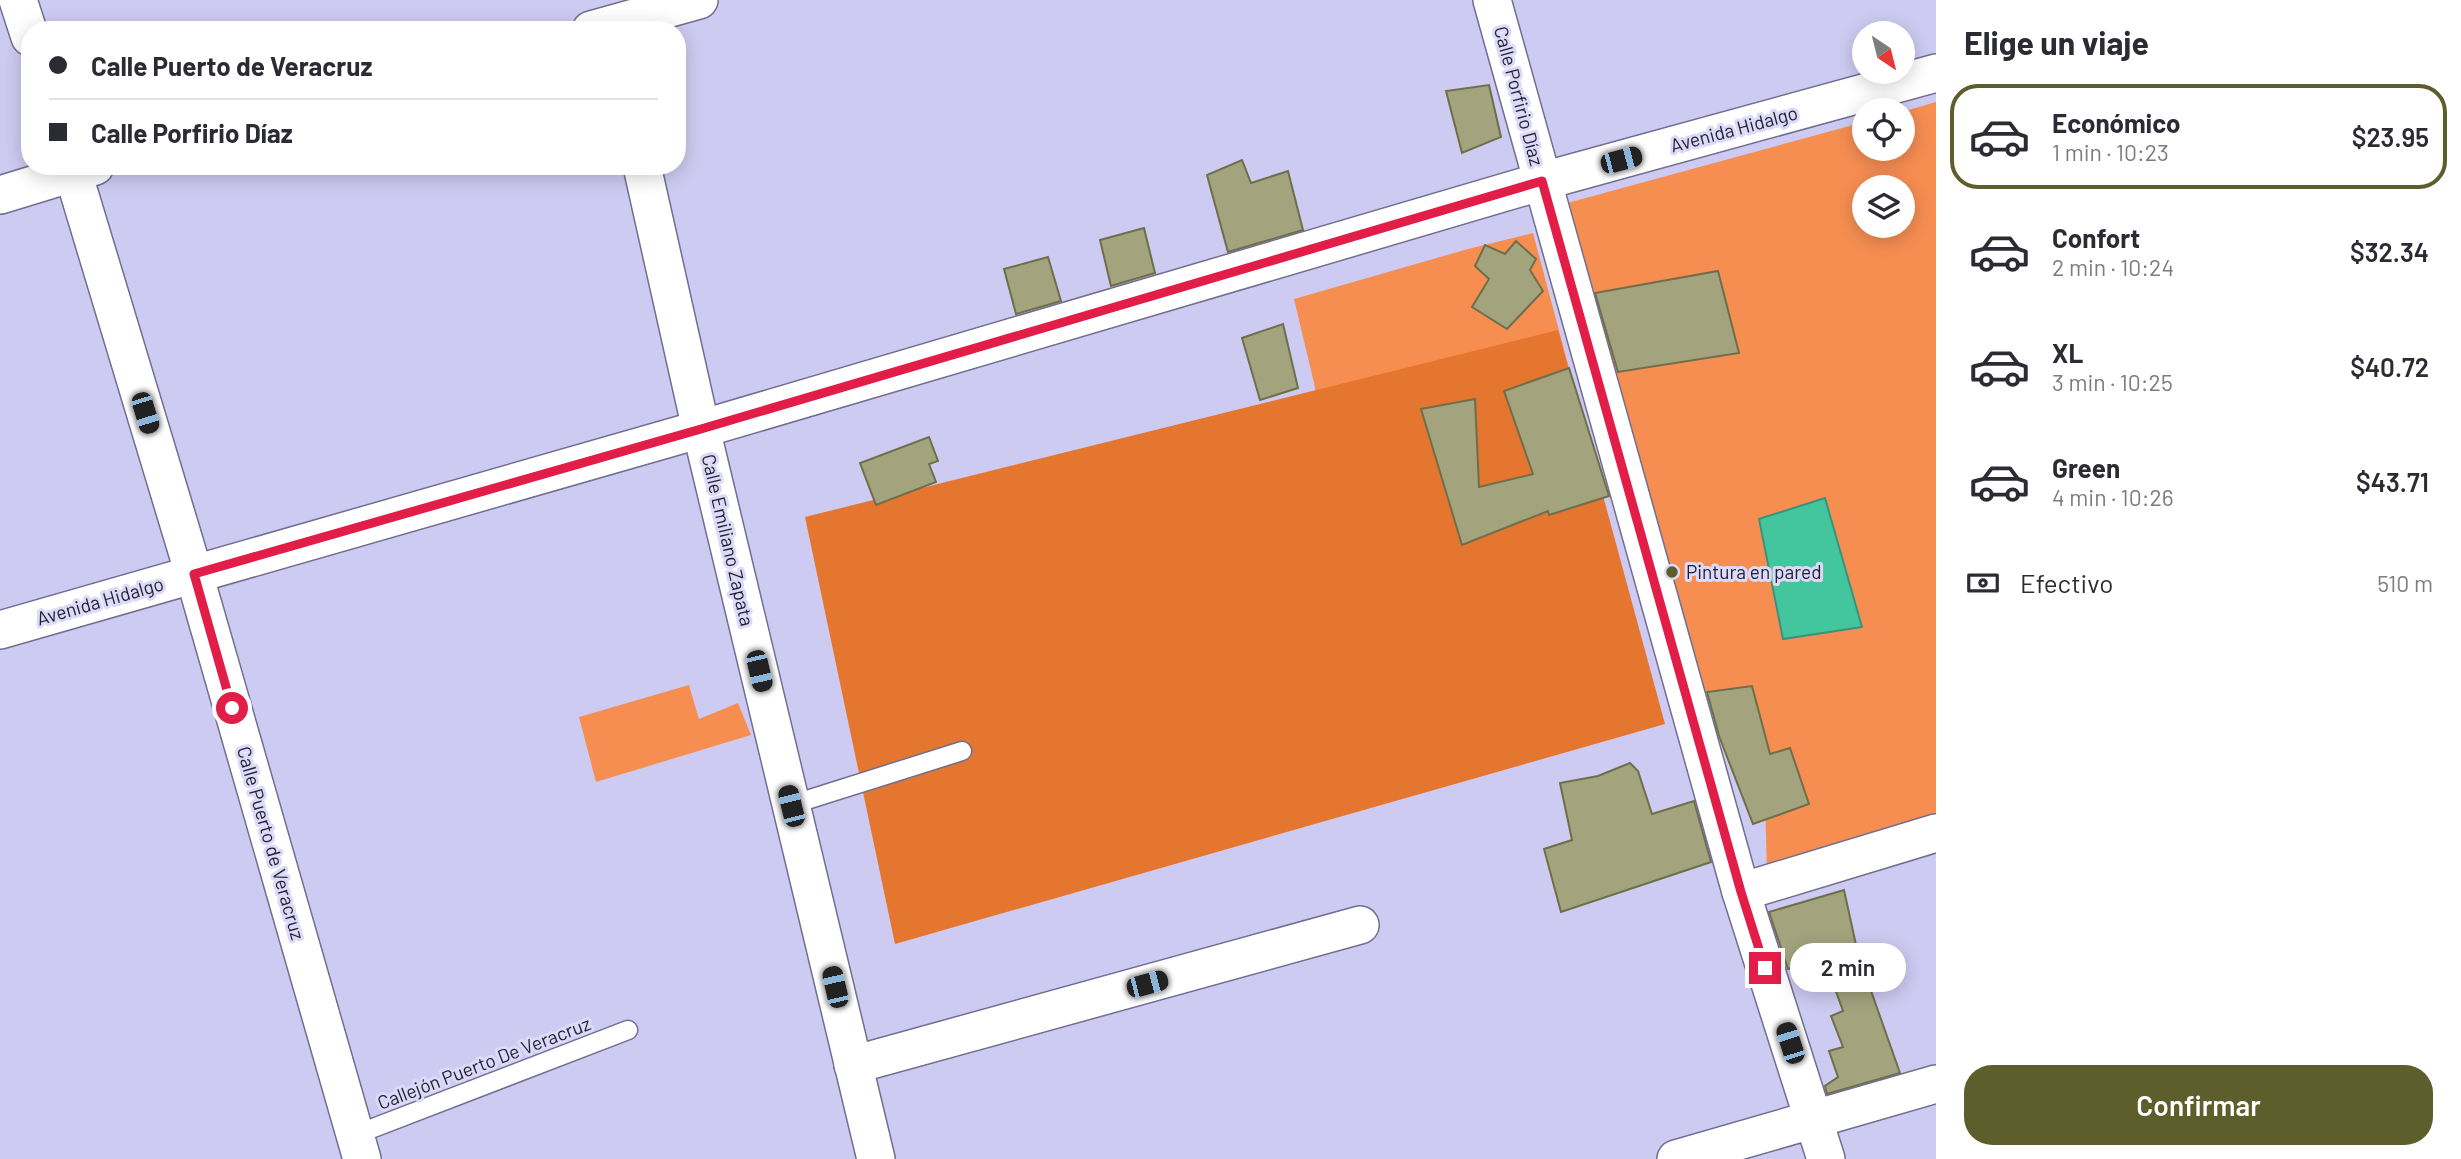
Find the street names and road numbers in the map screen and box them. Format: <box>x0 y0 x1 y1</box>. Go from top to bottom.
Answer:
street label: Calle Porfirio Díaz <box>1490 24 1549 168</box>
street label: Avenida Hidalgo <box>1668 100 1800 157</box>
street label: Calle Emiliano Zapata <box>697 452 759 628</box>
street label: Avenida Hidalgo <box>34 571 166 630</box>
street label: Calle Puerto de Veracruz <box>233 744 310 942</box>
street label: Callejón Puerto De Veracruz <box>374 1011 594 1114</box>

